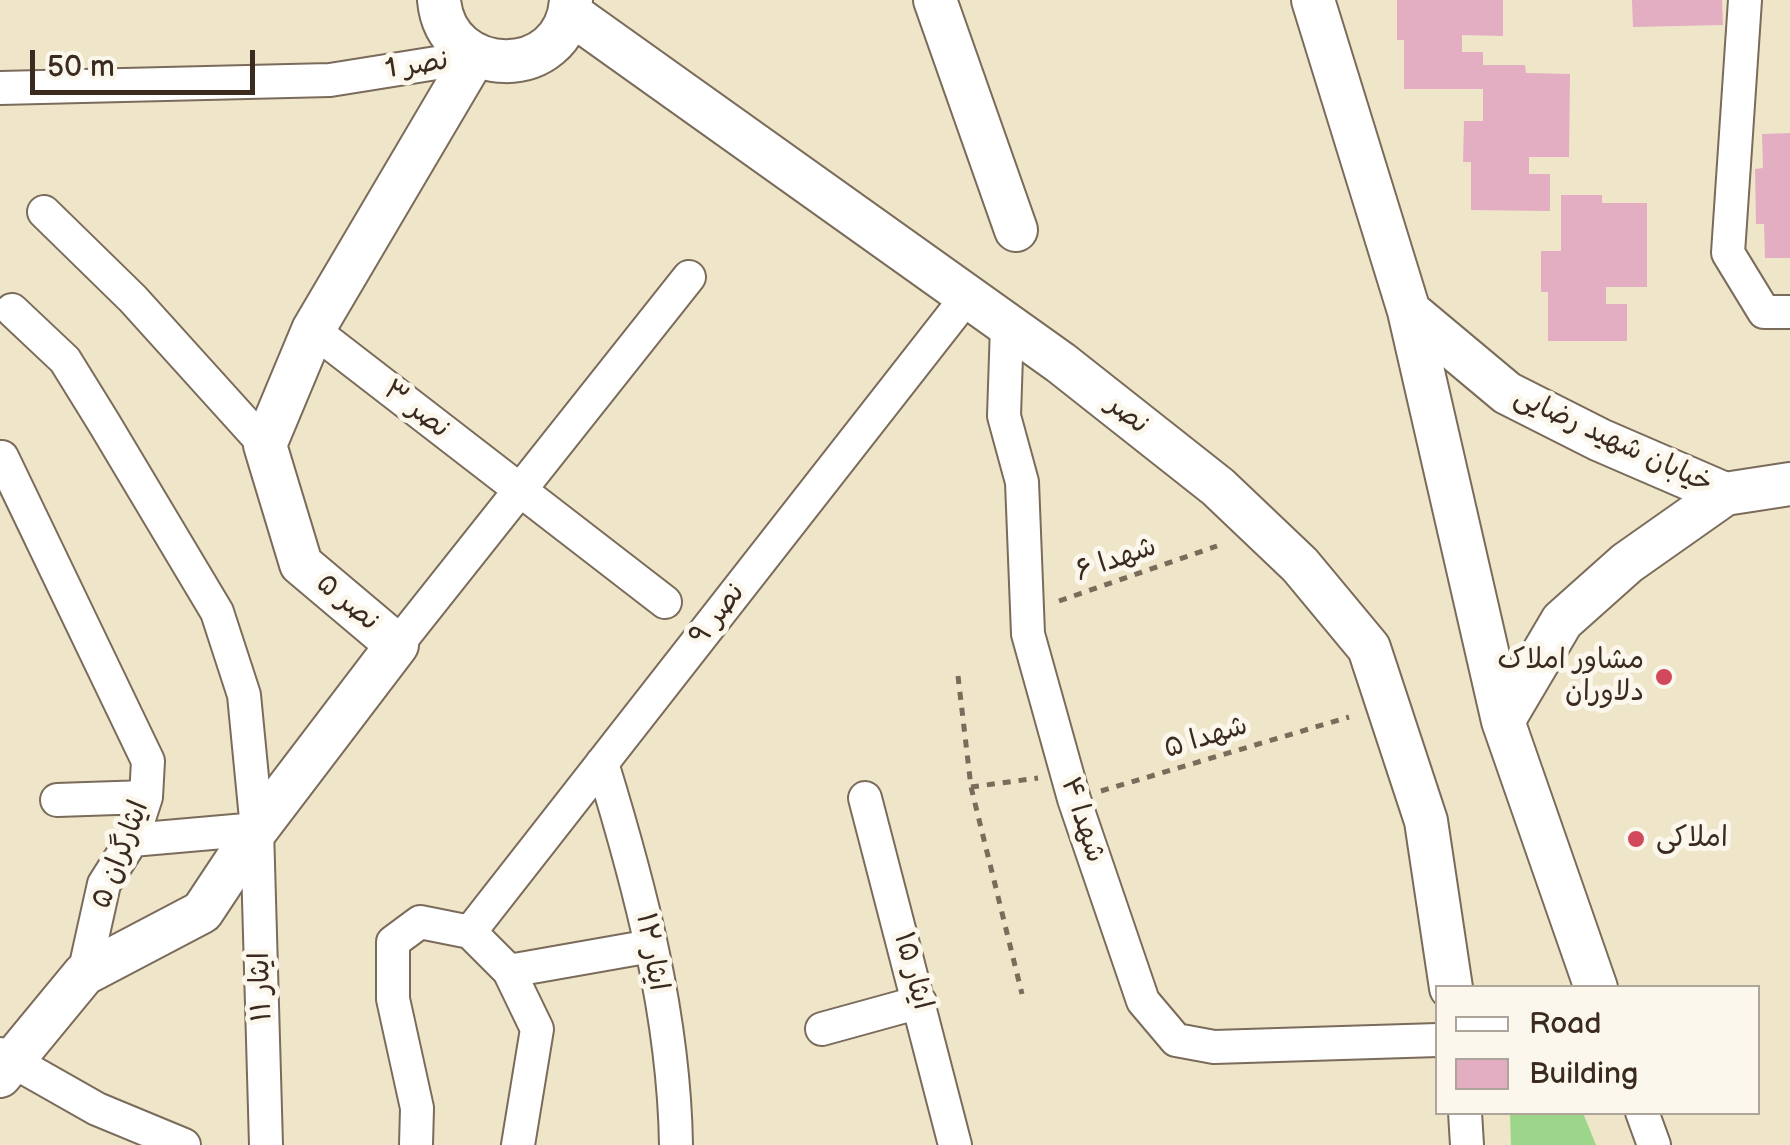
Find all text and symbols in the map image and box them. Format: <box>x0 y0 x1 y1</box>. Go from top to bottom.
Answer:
scale bar <box>35 30 260 92</box>
street label: نصر 1 <box>383 44 451 88</box>
text: 50 m <box>47 49 115 85</box>
street label: نصر ۳ <box>376 374 456 446</box>
street label: خیابان شهید رضایی <box>1509 380 1717 502</box>
street label: نصر <box>1099 388 1155 442</box>
street label: شهدا ۶ <box>1071 531 1161 589</box>
street label: نصر ۵ <box>309 567 385 639</box>
street label: نصر ۹ <box>683 577 753 653</box>
place label: مشاور املاک دلاوران <box>1497 644 1644 710</box>
marker: مشاور املاک دلاوران <box>1653 666 1675 688</box>
street label: شهدا ۵ <box>1160 709 1252 767</box>
street label: شهدا ۴ <box>1053 773 1111 867</box>
street label: ایثارگران ۵ <box>85 796 157 914</box>
place label: املاکی <box>1656 822 1728 856</box>
marker: املاکی <box>1625 828 1647 850</box>
street label: ایثار ۱۲ <box>628 910 674 994</box>
street label: ایثار ۱۵ <box>886 929 938 1013</box>
street label: ایثار ۱۱ <box>244 952 280 1022</box>
legend <box>1435 985 1760 1115</box>
text: Road <box>1529 1006 1602 1042</box>
text: Building <box>1529 1056 1638 1092</box>

